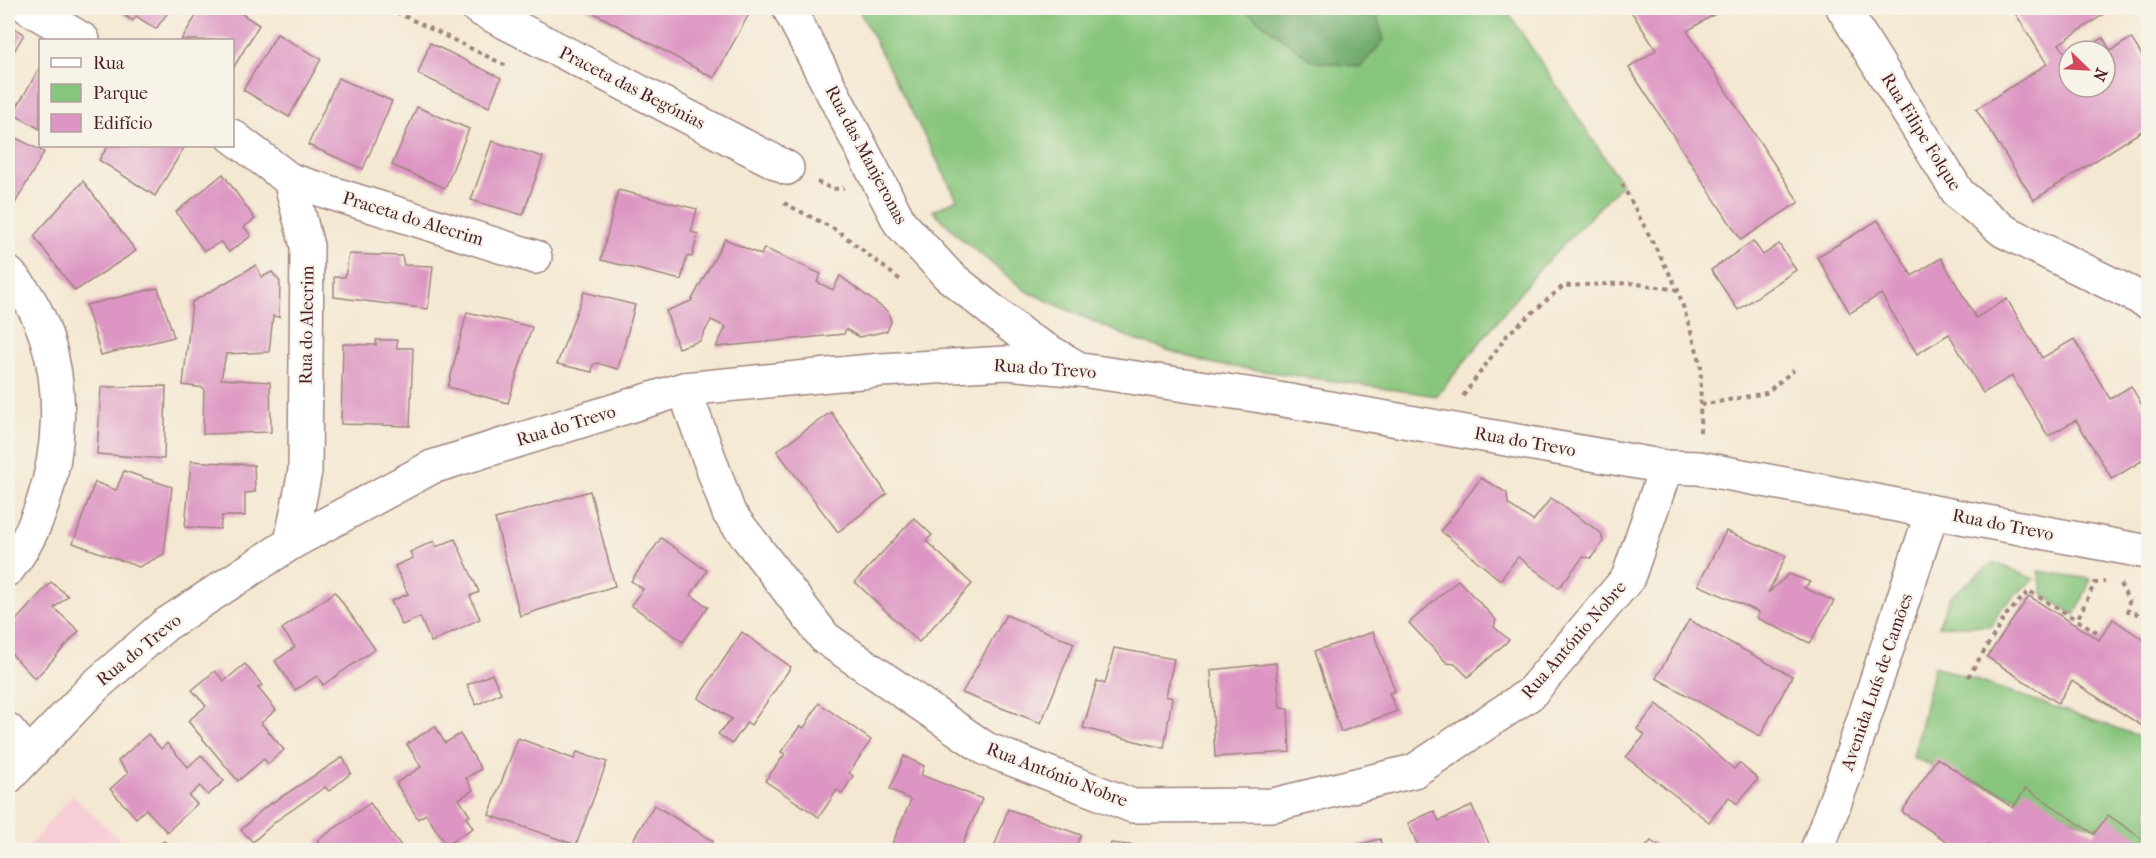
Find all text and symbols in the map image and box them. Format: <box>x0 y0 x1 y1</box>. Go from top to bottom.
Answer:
legend <box>39 39 234 147</box>
north arrow <box>2057 39 2117 99</box>
street label: Praceta das Begónias <box>556 42 709 134</box>
text: Rua <box>93 53 125 74</box>
text: N <box>2089 65 2111 85</box>
street label: Rua Filipe Folque <box>1876 69 1966 195</box>
street label: Rua das Manjeronas <box>820 82 912 228</box>
text: Parque <box>93 83 148 104</box>
text: Edifício <box>93 113 152 134</box>
street label: Praceta do Alecrim <box>340 188 486 250</box>
street label: Rua do Alecrim <box>295 265 319 385</box>
street label: Rua do Trevo <box>993 355 1097 383</box>
street label: Rua do Trevo <box>514 401 618 451</box>
street label: Rua do Trevo <box>1473 423 1577 461</box>
street label: Rua do Trevo <box>1951 505 2055 545</box>
street label: Rua António Nobre <box>1517 577 1631 703</box>
street label: Avenida Luís de Camões <box>1836 590 1917 774</box>
street label: Rua do Trevo <box>92 609 186 691</box>
street label: Rua António Nobre <box>984 738 1131 812</box>

